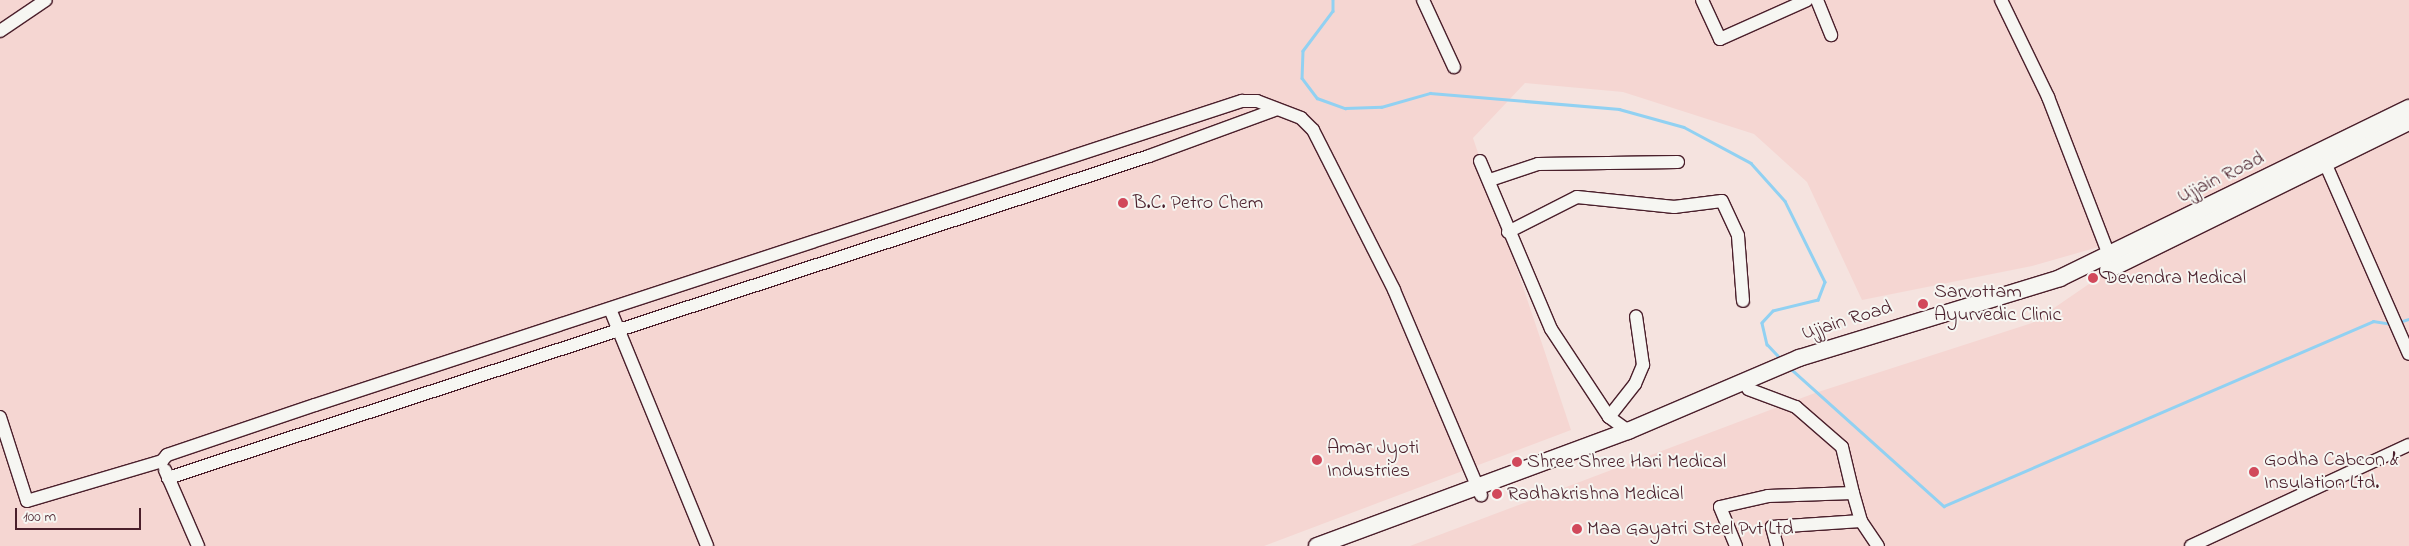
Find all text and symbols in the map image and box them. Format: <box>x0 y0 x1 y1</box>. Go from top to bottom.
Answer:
street label: Ujjain Road <box>2174 147 2268 209</box>
place label: B.C. Petro Chem <box>1133 191 1263 215</box>
marker: B.C. Petro Chem <box>1117 197 1129 209</box>
place label: Devendra Medical <box>2103 266 2246 290</box>
marker: Devendra Medical <box>2087 272 2099 284</box>
place label: Sarvottam Ayurvedic Clinic <box>1934 280 2061 327</box>
street label: Ujjain Road <box>1799 296 1895 346</box>
marker: Sarvottam Ayurvedic Clinic <box>1916 297 1930 311</box>
place label: Amar Jyoti Industries <box>1327 436 1419 483</box>
place label: Godha Cabcon & Insulation Ltd. <box>2264 449 2399 496</box>
place label: Shree Shree Hari Medical <box>1527 450 1726 474</box>
marker: Amar Jyoti Industries <box>1311 454 1323 466</box>
marker: Shree Shree Hari Medical <box>1511 456 1523 468</box>
marker: Godha Cabcon & Insulation Ltd. <box>2248 466 2260 478</box>
place label: Radhakrishna Medical <box>1507 482 1683 506</box>
marker: Radhakrishna Medical <box>1491 488 1503 500</box>
scale bar <box>18 498 144 530</box>
text: 100 m <box>23 506 56 528</box>
place label: Maa Gayatri Steel Pvt Ltd <box>1587 517 1794 541</box>
marker: Maa Gayatri Steel Pvt Ltd <box>1571 523 1583 535</box>

